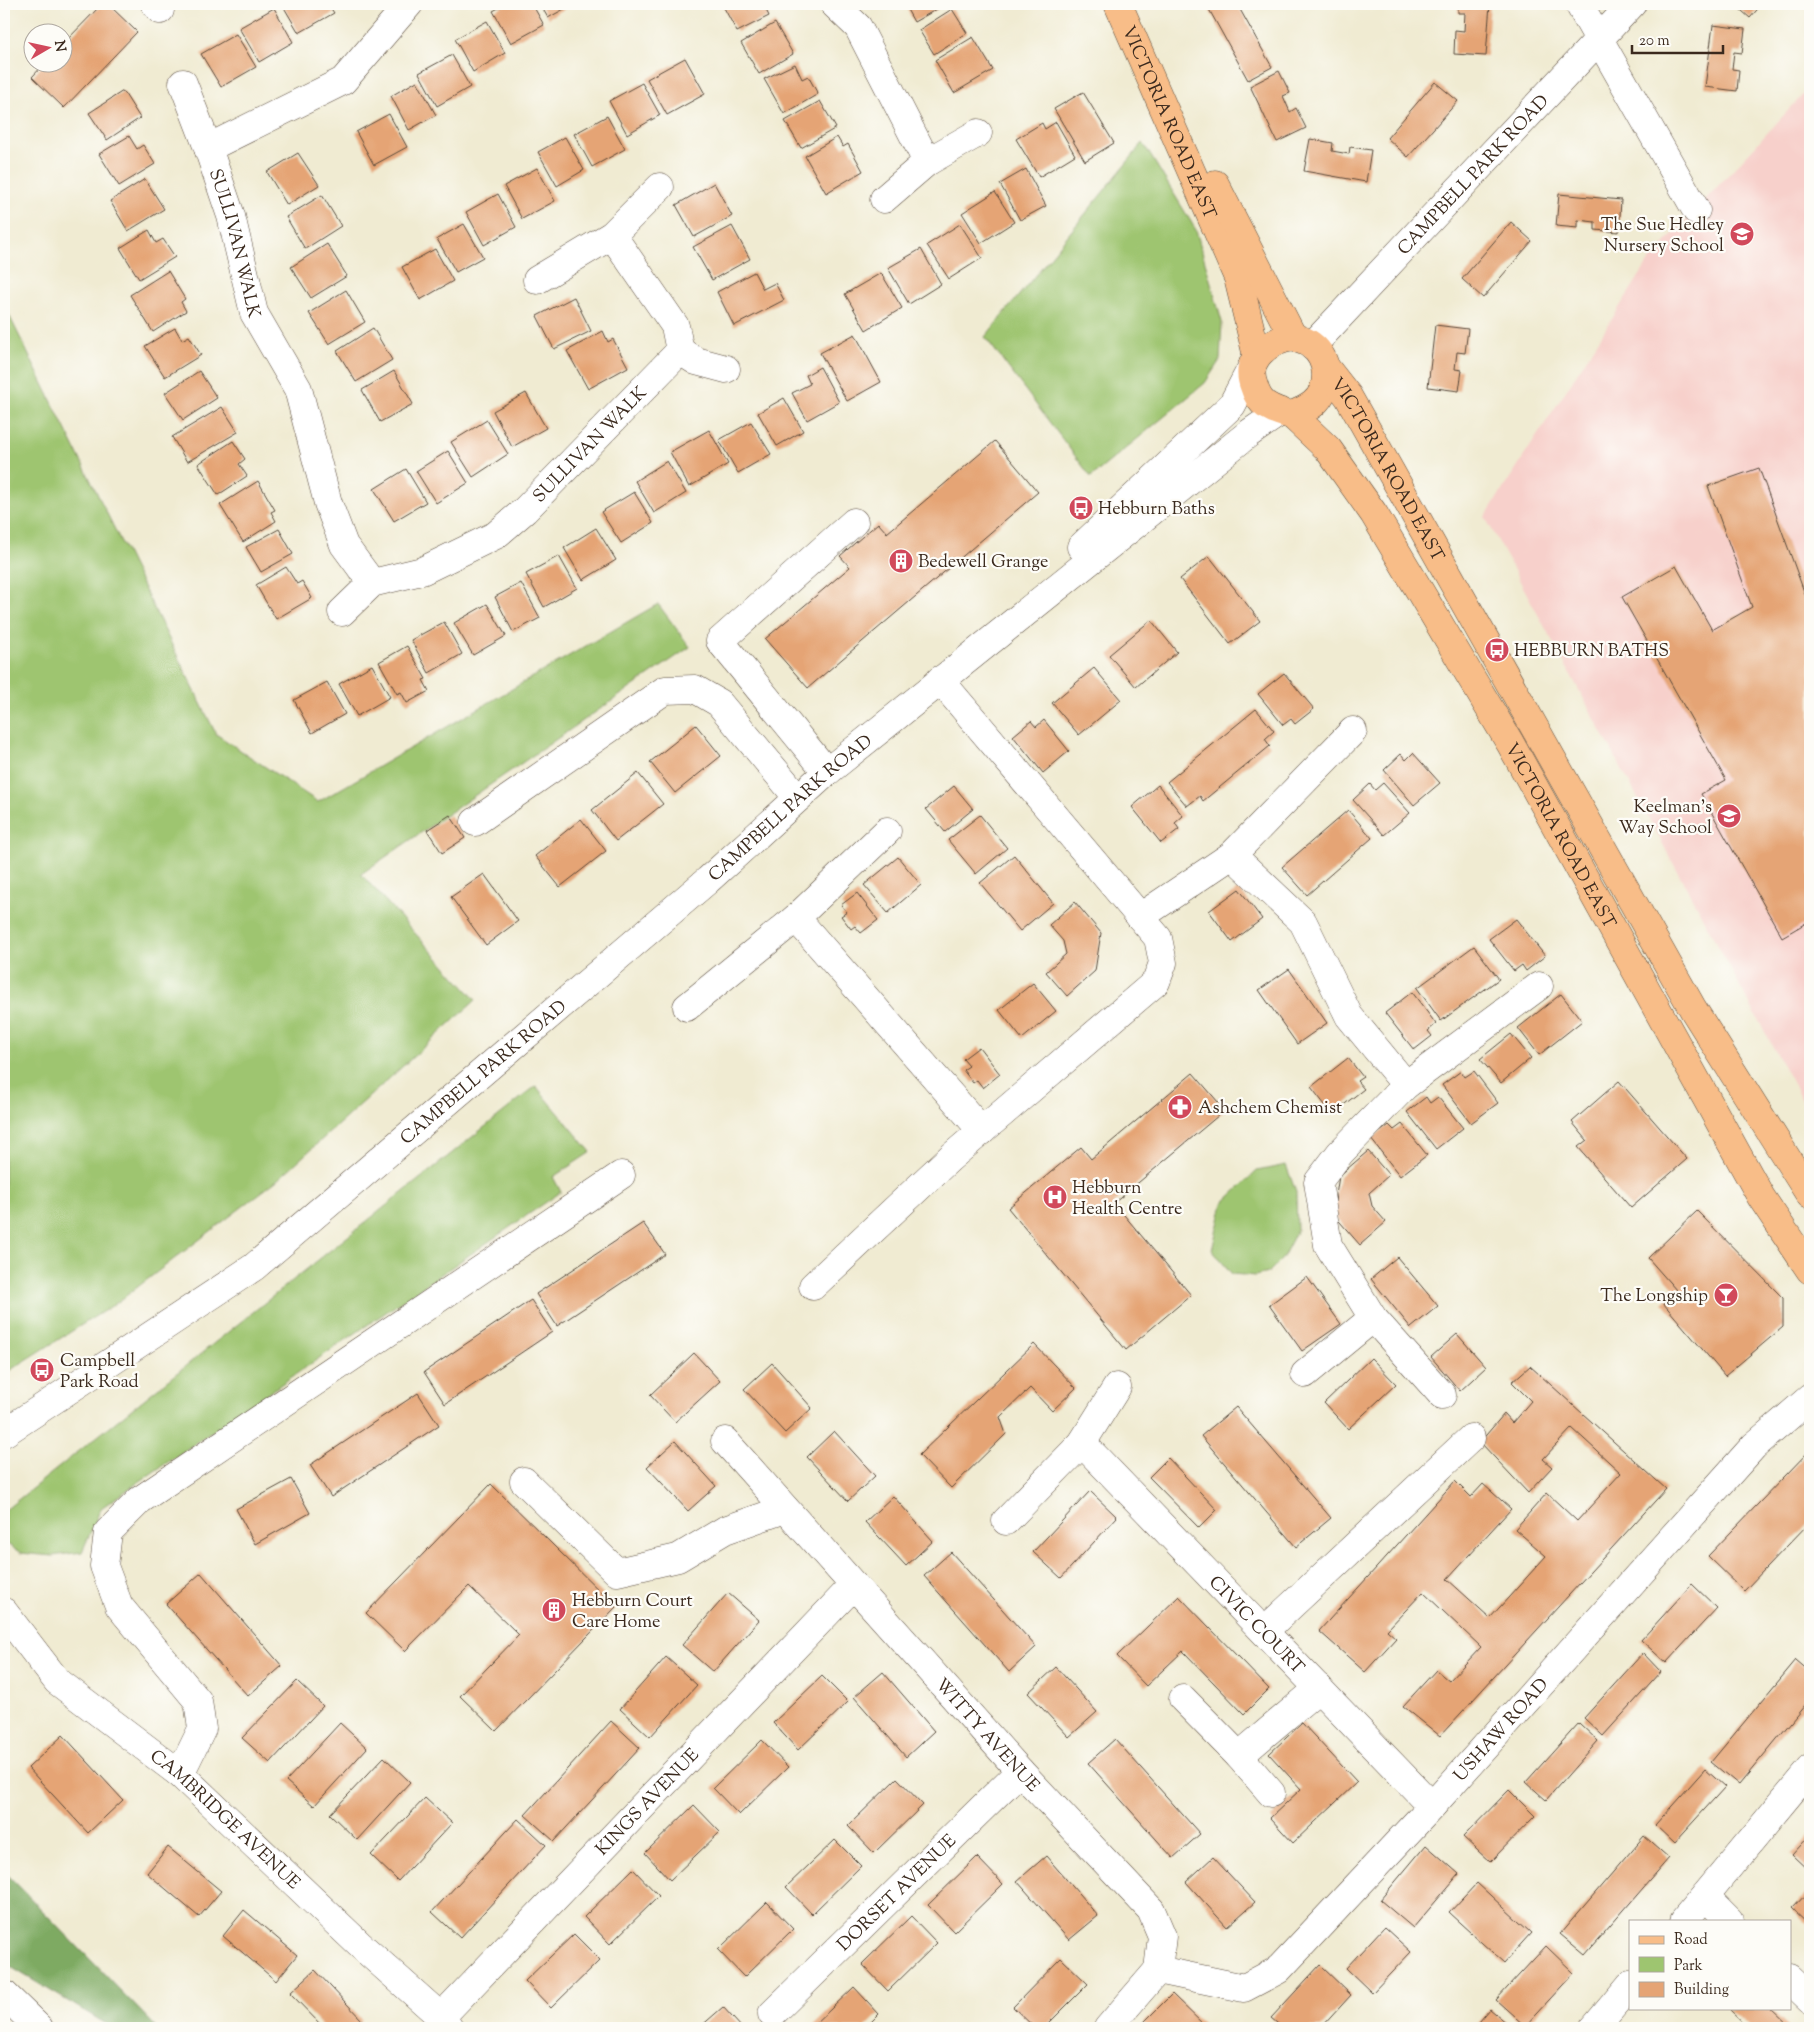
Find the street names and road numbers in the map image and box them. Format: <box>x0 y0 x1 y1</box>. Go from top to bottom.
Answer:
street label: VICTORIA ROAD EAST <box>1114 22 1222 224</box>
street label: CAMPBELL PARK ROAD <box>1392 90 1556 262</box>
street label: SULLIVAN WALK <box>201 166 266 321</box>
street label: VICTORIA ROAD EAST <box>1323 373 1450 567</box>
street label: SULLIVAN WALK <box>528 381 654 509</box>
street label: CAMPBELL PARK ROAD <box>703 729 879 889</box>
street label: VICTORIA ROAD EAST <box>1497 739 1621 934</box>
street label: CAMPBELL PARK ROAD <box>395 995 573 1152</box>
street label: CIVIC COURT <box>1202 1571 1309 1681</box>
street label: WITTY AVENUE <box>928 1673 1045 1799</box>
street label: USHAW ROAD <box>1448 1673 1555 1788</box>
street label: KINGS AVENUE <box>591 1743 706 1863</box>
street label: CAMBRIDGE AVENUE <box>144 1745 305 1896</box>
street label: DORSET AVENUE <box>832 1829 963 1958</box>

